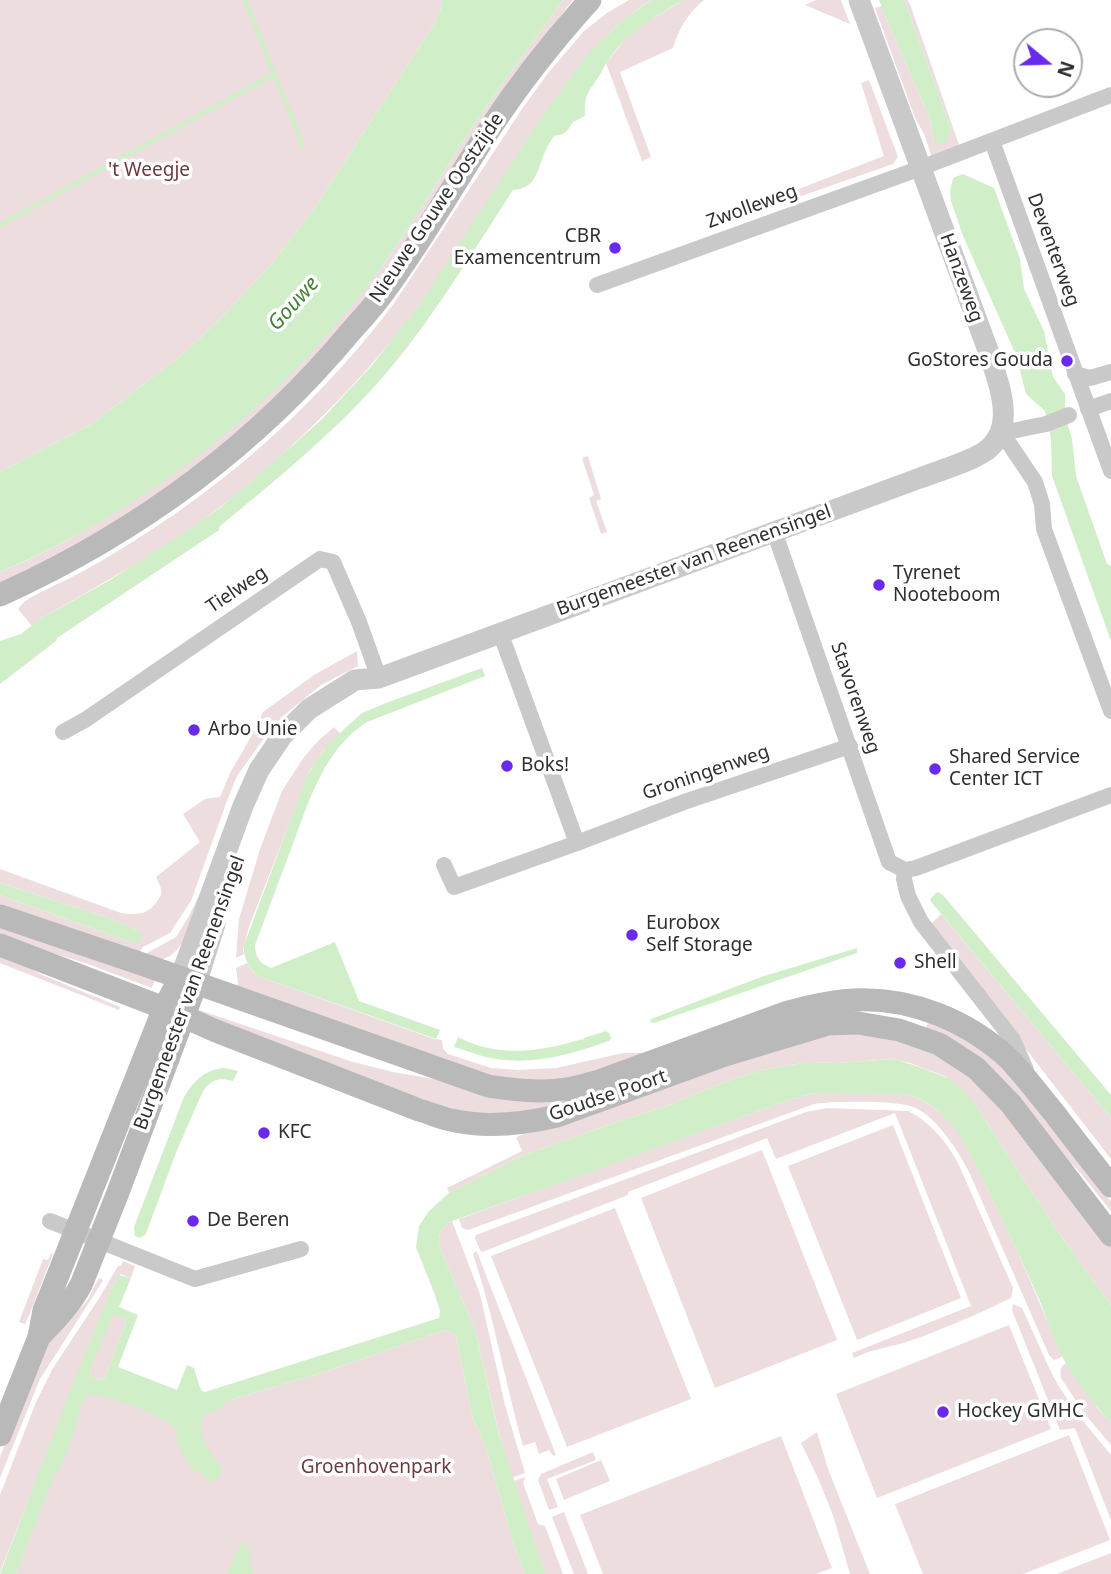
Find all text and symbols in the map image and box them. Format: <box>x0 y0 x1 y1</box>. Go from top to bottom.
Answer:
north arrow <box>1013 28 1083 98</box>
text: N <box>1051 58 1081 81</box>
street label: Nieuwe Gouwe Oostzijde <box>365 109 509 307</box>
park label: 't Weegje <box>108 160 190 182</box>
street label: Zwolleweg <box>704 180 800 234</box>
street label: Deventerweg <box>1022 190 1084 310</box>
place label: CBR Examencentrum <box>454 226 601 270</box>
street label: Hanzeweg <box>934 230 988 326</box>
marker: CBR Examencentrum <box>607 240 623 256</box>
water label: Gouwe <box>263 272 325 336</box>
place label: GoStores Gouda <box>907 350 1053 372</box>
marker: GoStores Gouda <box>1059 353 1075 369</box>
street label: Burgemeester van Reenensingel <box>554 501 834 621</box>
street label: Tielweg <box>202 561 272 619</box>
place label: Tyrenet Nooteboom <box>893 563 1000 607</box>
marker: Tyrenet Nooteboom <box>871 577 887 593</box>
street label: Stavorenweg <box>825 639 885 757</box>
place label: Arbo Unie <box>208 719 297 741</box>
marker: Arbo Unie <box>186 722 202 738</box>
street label: Groningenweg <box>640 741 772 805</box>
place label: Shared Service Center ICT <box>949 747 1080 791</box>
place label: Boks! <box>521 755 569 777</box>
marker: Boks! <box>499 758 515 774</box>
marker: Shared Service Center ICT <box>927 761 943 777</box>
street label: Burgemeester van Reenensingel <box>130 853 250 1133</box>
place label: Eurobox Self Storage <box>646 913 753 957</box>
marker: Eurobox Self Storage <box>624 927 640 943</box>
place label: Shell <box>914 952 957 974</box>
marker: Shell <box>892 955 908 971</box>
street label: Goudse Poort <box>546 1065 670 1127</box>
place label: KFC <box>278 1122 312 1144</box>
marker: KFC <box>256 1125 272 1141</box>
place label: De Beren <box>207 1210 290 1232</box>
marker: De Beren <box>185 1213 201 1229</box>
place label: Hockey GMHC <box>957 1401 1084 1423</box>
marker: Hockey GMHC <box>935 1404 951 1420</box>
park label: Groenhovenpark <box>301 1457 451 1479</box>

